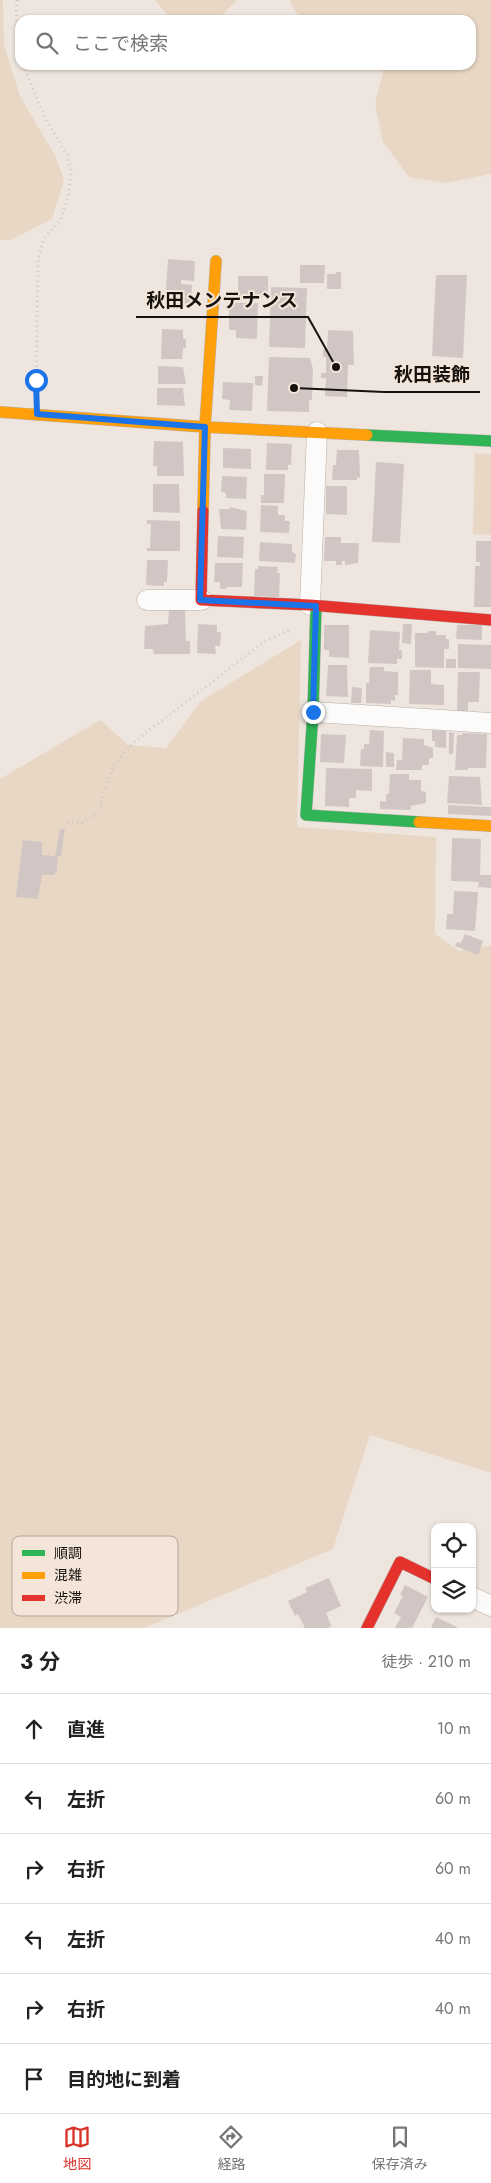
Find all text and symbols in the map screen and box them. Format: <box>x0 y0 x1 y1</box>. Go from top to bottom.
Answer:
search box <box>15 15 476 70</box>
icon: search <box>33 29 61 57</box>
text: ここで検索 <box>73 30 168 57</box>
callout: 秋田メンテナンス <box>136 283 308 317</box>
text: 秋田メンテナンス <box>146 287 298 314</box>
callout: 秋田装飾 <box>384 358 480 392</box>
text: 秋田装飾 <box>394 361 470 388</box>
route start <box>25 369 48 392</box>
route end <box>302 701 325 724</box>
map controls <box>431 1523 476 1613</box>
button: locate <box>431 1523 476 1568</box>
legend <box>12 1536 178 1616</box>
text: 順調 <box>54 1543 82 1563</box>
text: 混雑 <box>54 1565 82 1585</box>
button: layers <box>431 1568 476 1613</box>
text: 渋滞 <box>54 1588 82 1608</box>
text: 3 分 <box>20 1647 60 1677</box>
text: 徒歩 · 210 m <box>381 1650 471 1673</box>
icon: ahead <box>20 1715 48 1743</box>
text: 直進 <box>67 1716 105 1743</box>
text: 10 m <box>437 1717 471 1740</box>
icon: left <box>20 1785 48 1813</box>
text: 左折 <box>67 1786 105 1813</box>
text: 60 m <box>435 1787 471 1810</box>
icon: right <box>20 1855 48 1883</box>
text: 右折 <box>67 1856 105 1883</box>
text: 60 m <box>435 1857 471 1880</box>
icon: left <box>20 1925 48 1953</box>
text: 左折 <box>67 1926 105 1953</box>
text: 40 m <box>435 1927 471 1950</box>
icon: right <box>20 1995 48 2023</box>
text: 右折 <box>67 1996 105 2023</box>
text: 40 m <box>435 1997 471 2020</box>
icon: arrive <box>20 2065 48 2093</box>
text: 目的地に到着 <box>67 2066 181 2093</box>
tab: 地図 <box>63 2123 91 2174</box>
tab: 経路 <box>217 2123 245 2174</box>
tab: 保存済み <box>372 2123 428 2174</box>

